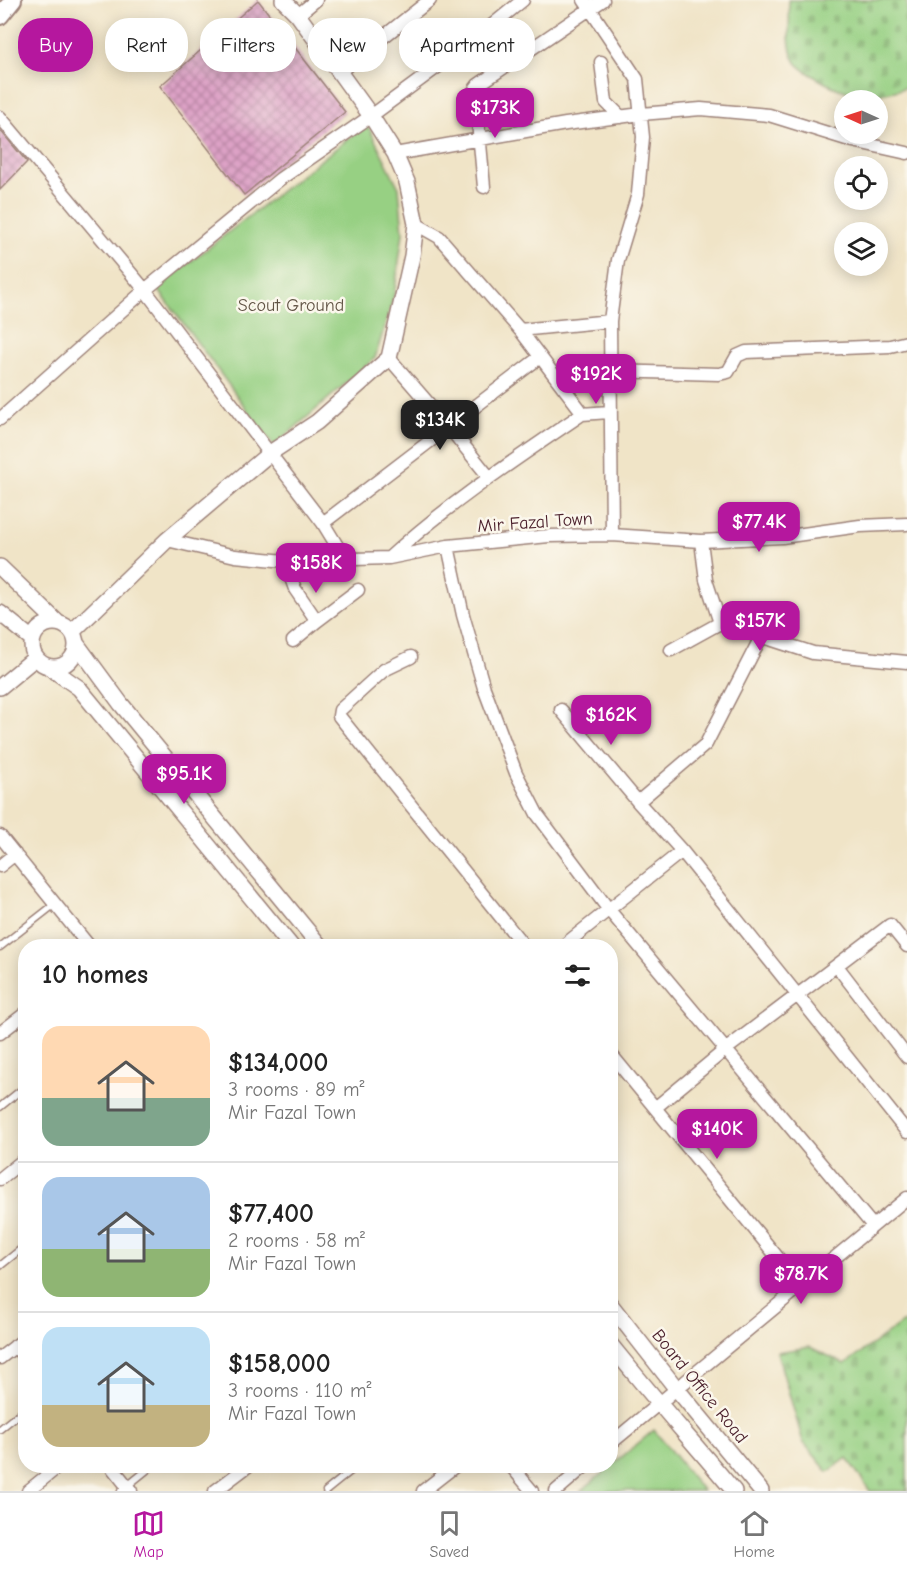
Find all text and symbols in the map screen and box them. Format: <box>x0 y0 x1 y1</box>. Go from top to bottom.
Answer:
chip: Buy <box>18 18 93 72</box>
chip: Rent <box>105 18 188 72</box>
chip: Filters <box>200 18 296 72</box>
chip: New <box>308 18 387 72</box>
chip: Apartment <box>399 18 535 72</box>
pin: $173K <box>453 88 537 139</box>
north arrow <box>834 90 888 144</box>
map controls <box>834 90 888 276</box>
text: $173K <box>470 96 520 119</box>
button: locate <box>834 156 888 210</box>
button: layers <box>834 222 888 276</box>
park label: Scout Ground <box>238 295 344 316</box>
pin: $192K <box>554 354 638 405</box>
text: $192K <box>570 362 622 385</box>
pin: $134K <box>398 400 482 451</box>
text: $134K <box>415 408 465 431</box>
pin: $77.4K <box>710 502 808 553</box>
street label: Mir Fazal Town <box>477 508 593 537</box>
text: $77.4K <box>732 510 786 533</box>
pin: $158K <box>274 543 358 594</box>
text: $158K <box>290 551 342 574</box>
pin: $157K <box>718 601 802 652</box>
text: $157K <box>735 609 785 632</box>
pin: $162K <box>569 695 653 746</box>
text: $162K <box>585 703 637 726</box>
pin: $95.1K <box>135 754 233 805</box>
text: $95.1K <box>156 762 212 785</box>
icon: filters <box>561 959 594 992</box>
text: 10 homes <box>42 960 148 990</box>
text: $134,000 <box>228 1048 328 1078</box>
icon: home <box>90 1050 162 1122</box>
text: 3 rooms · 89 m² <box>228 1078 364 1101</box>
text: Mir Fazal Town <box>228 1101 356 1124</box>
pin: $140K <box>675 1109 759 1160</box>
text: $140K <box>691 1117 743 1140</box>
text: $77,400 <box>228 1199 314 1229</box>
icon: home <box>90 1201 162 1273</box>
text: 2 rooms · 58 m² <box>228 1229 365 1252</box>
text: Mir Fazal Town <box>228 1252 356 1275</box>
pin: $78.7K <box>752 1254 850 1305</box>
text: $78.7K <box>774 1262 828 1285</box>
street label: Board Office Road <box>647 1325 752 1447</box>
text: $158,000 <box>228 1349 331 1379</box>
icon: home <box>90 1351 162 1423</box>
text: 3 rooms · 110 m² <box>228 1379 372 1402</box>
text: Mir Fazal Town <box>228 1402 356 1425</box>
tab: Map <box>132 1507 165 1561</box>
tab: Saved <box>429 1507 469 1561</box>
tab: Home <box>734 1507 775 1561</box>

